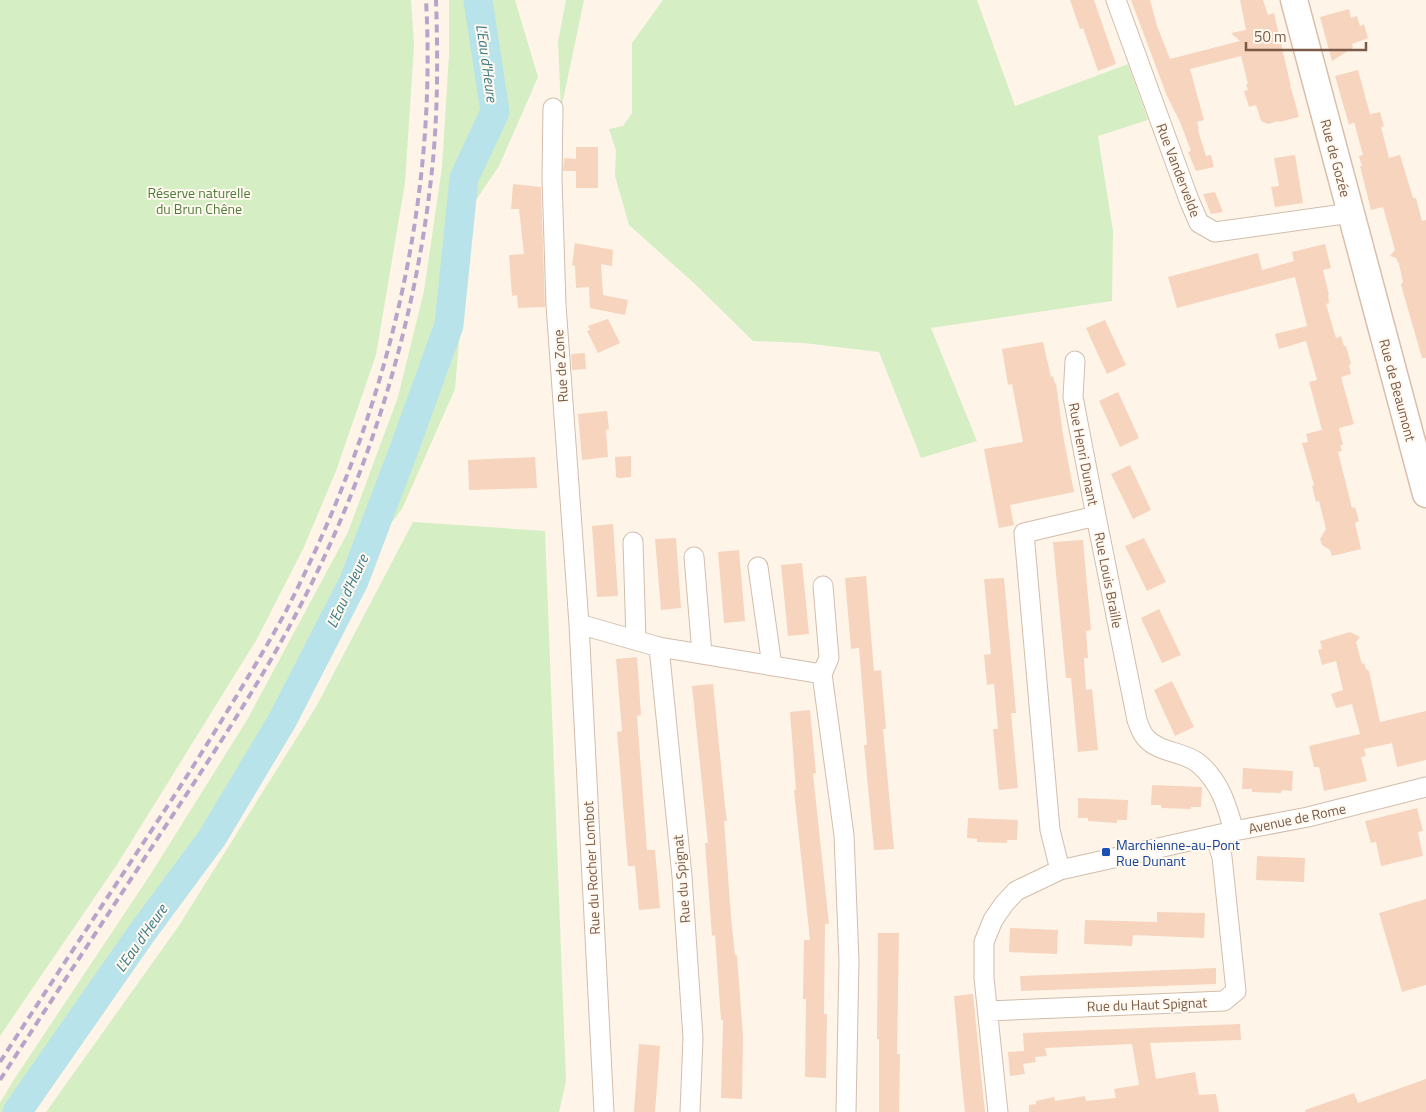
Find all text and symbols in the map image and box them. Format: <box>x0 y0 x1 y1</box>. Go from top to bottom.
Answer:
scale bar <box>1246 20 1366 52</box>
water label: L'Eau d'Heure <box>470 23 504 105</box>
text: 50 m <box>1254 25 1287 48</box>
street label: Rue de Gozée <box>1315 117 1357 199</box>
street label: Rue Vandervelde <box>1151 120 1207 220</box>
park label: Réserve naturelle du Brun Chêne <box>148 182 250 219</box>
street label: Rue de Zone <box>547 329 573 403</box>
street label: Rue de Beaumont <box>1374 336 1422 444</box>
street label: Rue Henri Dunant <box>1064 401 1104 507</box>
street label: Rue Louis Braille <box>1089 530 1129 630</box>
water label: L'Eau d'Heure <box>320 550 374 631</box>
street label: Avenue de Rome <box>1246 797 1348 839</box>
street label: Rue du Rocher Lombot <box>577 800 605 935</box>
street label: Rue du Spignat <box>667 834 695 924</box>
place label: Marchienne-au-Pont Rue Dunant <box>1116 834 1240 871</box>
marker: Marchienne-au-Pont Rue Dunant <box>1100 846 1112 858</box>
water label: L'Eau d'Heure <box>109 898 174 977</box>
street label: Rue du Haut Spignat <box>1086 991 1208 1017</box>

